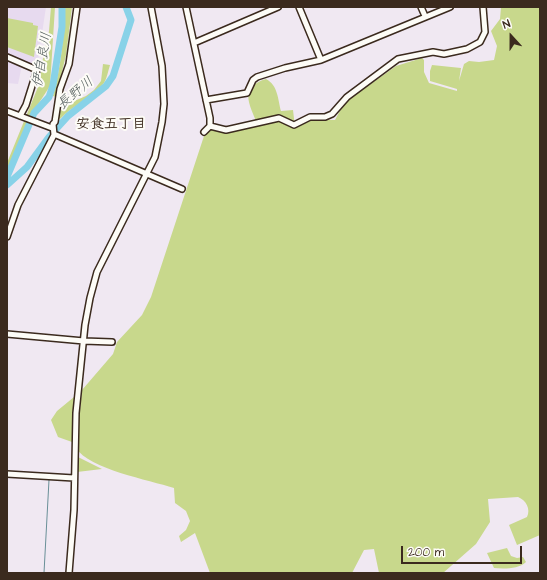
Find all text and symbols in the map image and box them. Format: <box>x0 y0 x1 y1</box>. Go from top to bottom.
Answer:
north arrow <box>491 16 531 56</box>
text: N <box>501 16 512 33</box>
water label: 伊自良川 <box>30 31 56 89</box>
water label: 長野川 <box>55 74 97 114</box>
district label: 安食五丁目 <box>76 117 146 133</box>
scale bar <box>403 538 524 564</box>
text: 200 m <box>408 544 444 561</box>

